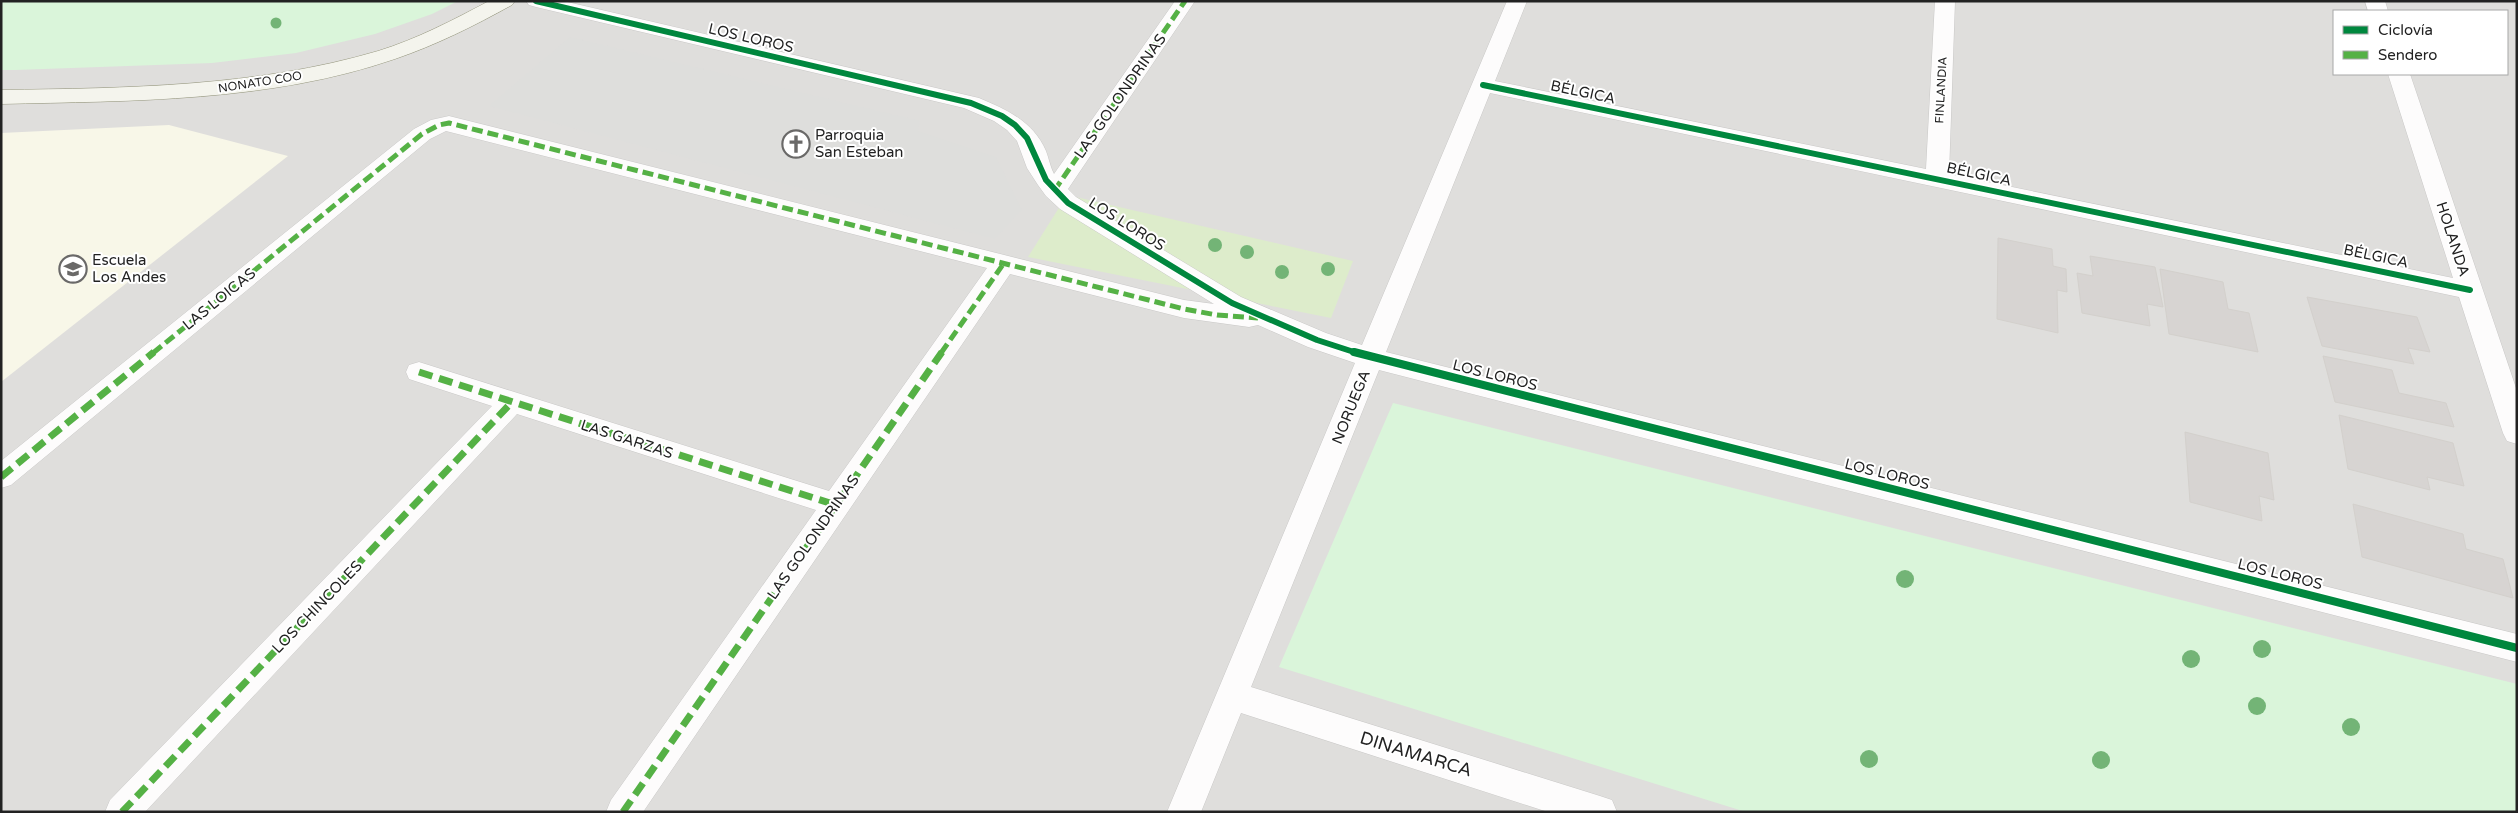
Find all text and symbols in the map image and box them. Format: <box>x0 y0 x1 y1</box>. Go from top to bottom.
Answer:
legend <box>2333 10 2508 75</box>
street label: LOS LOROS <box>707 19 795 57</box>
text: Ciclovía <box>2378 21 2433 39</box>
street label: LAS GOLONDRINAS <box>1070 30 1170 162</box>
text: Sendero <box>2378 46 2437 64</box>
street label: FINLANDIA <box>1932 56 1950 124</box>
street label: NONATO COO <box>217 68 303 96</box>
street label: BÉLGICA <box>1549 76 1617 108</box>
place label: Parroquia San Esteban <box>815 126 903 161</box>
church icon: Parroquia San Esteban <box>781 129 811 159</box>
street label: BÉLGICA <box>1945 158 2013 190</box>
street label: LOS LOROS <box>1085 193 1169 255</box>
street label: HOLANDA <box>2432 199 2474 279</box>
street label: BÉLGICA <box>2342 240 2410 272</box>
place label: Escuela Los Andes <box>92 251 166 286</box>
school or university icon: Escuela Los Andes <box>58 254 88 284</box>
street label: LAS LOICAS <box>179 264 259 334</box>
street label: LOS LOROS <box>1451 356 1539 394</box>
street label: NORUEGA <box>1328 367 1374 447</box>
street label: LAS GARZAS <box>579 416 675 462</box>
street label: LOS LOROS <box>1843 455 1931 493</box>
street label: LAS GOLONDRINAS <box>763 471 863 603</box>
street label: LOS LOROS <box>2236 555 2324 593</box>
street label: LOS CHINCOLES <box>268 557 366 657</box>
street label: DINAMARCA <box>1357 727 1475 781</box>

